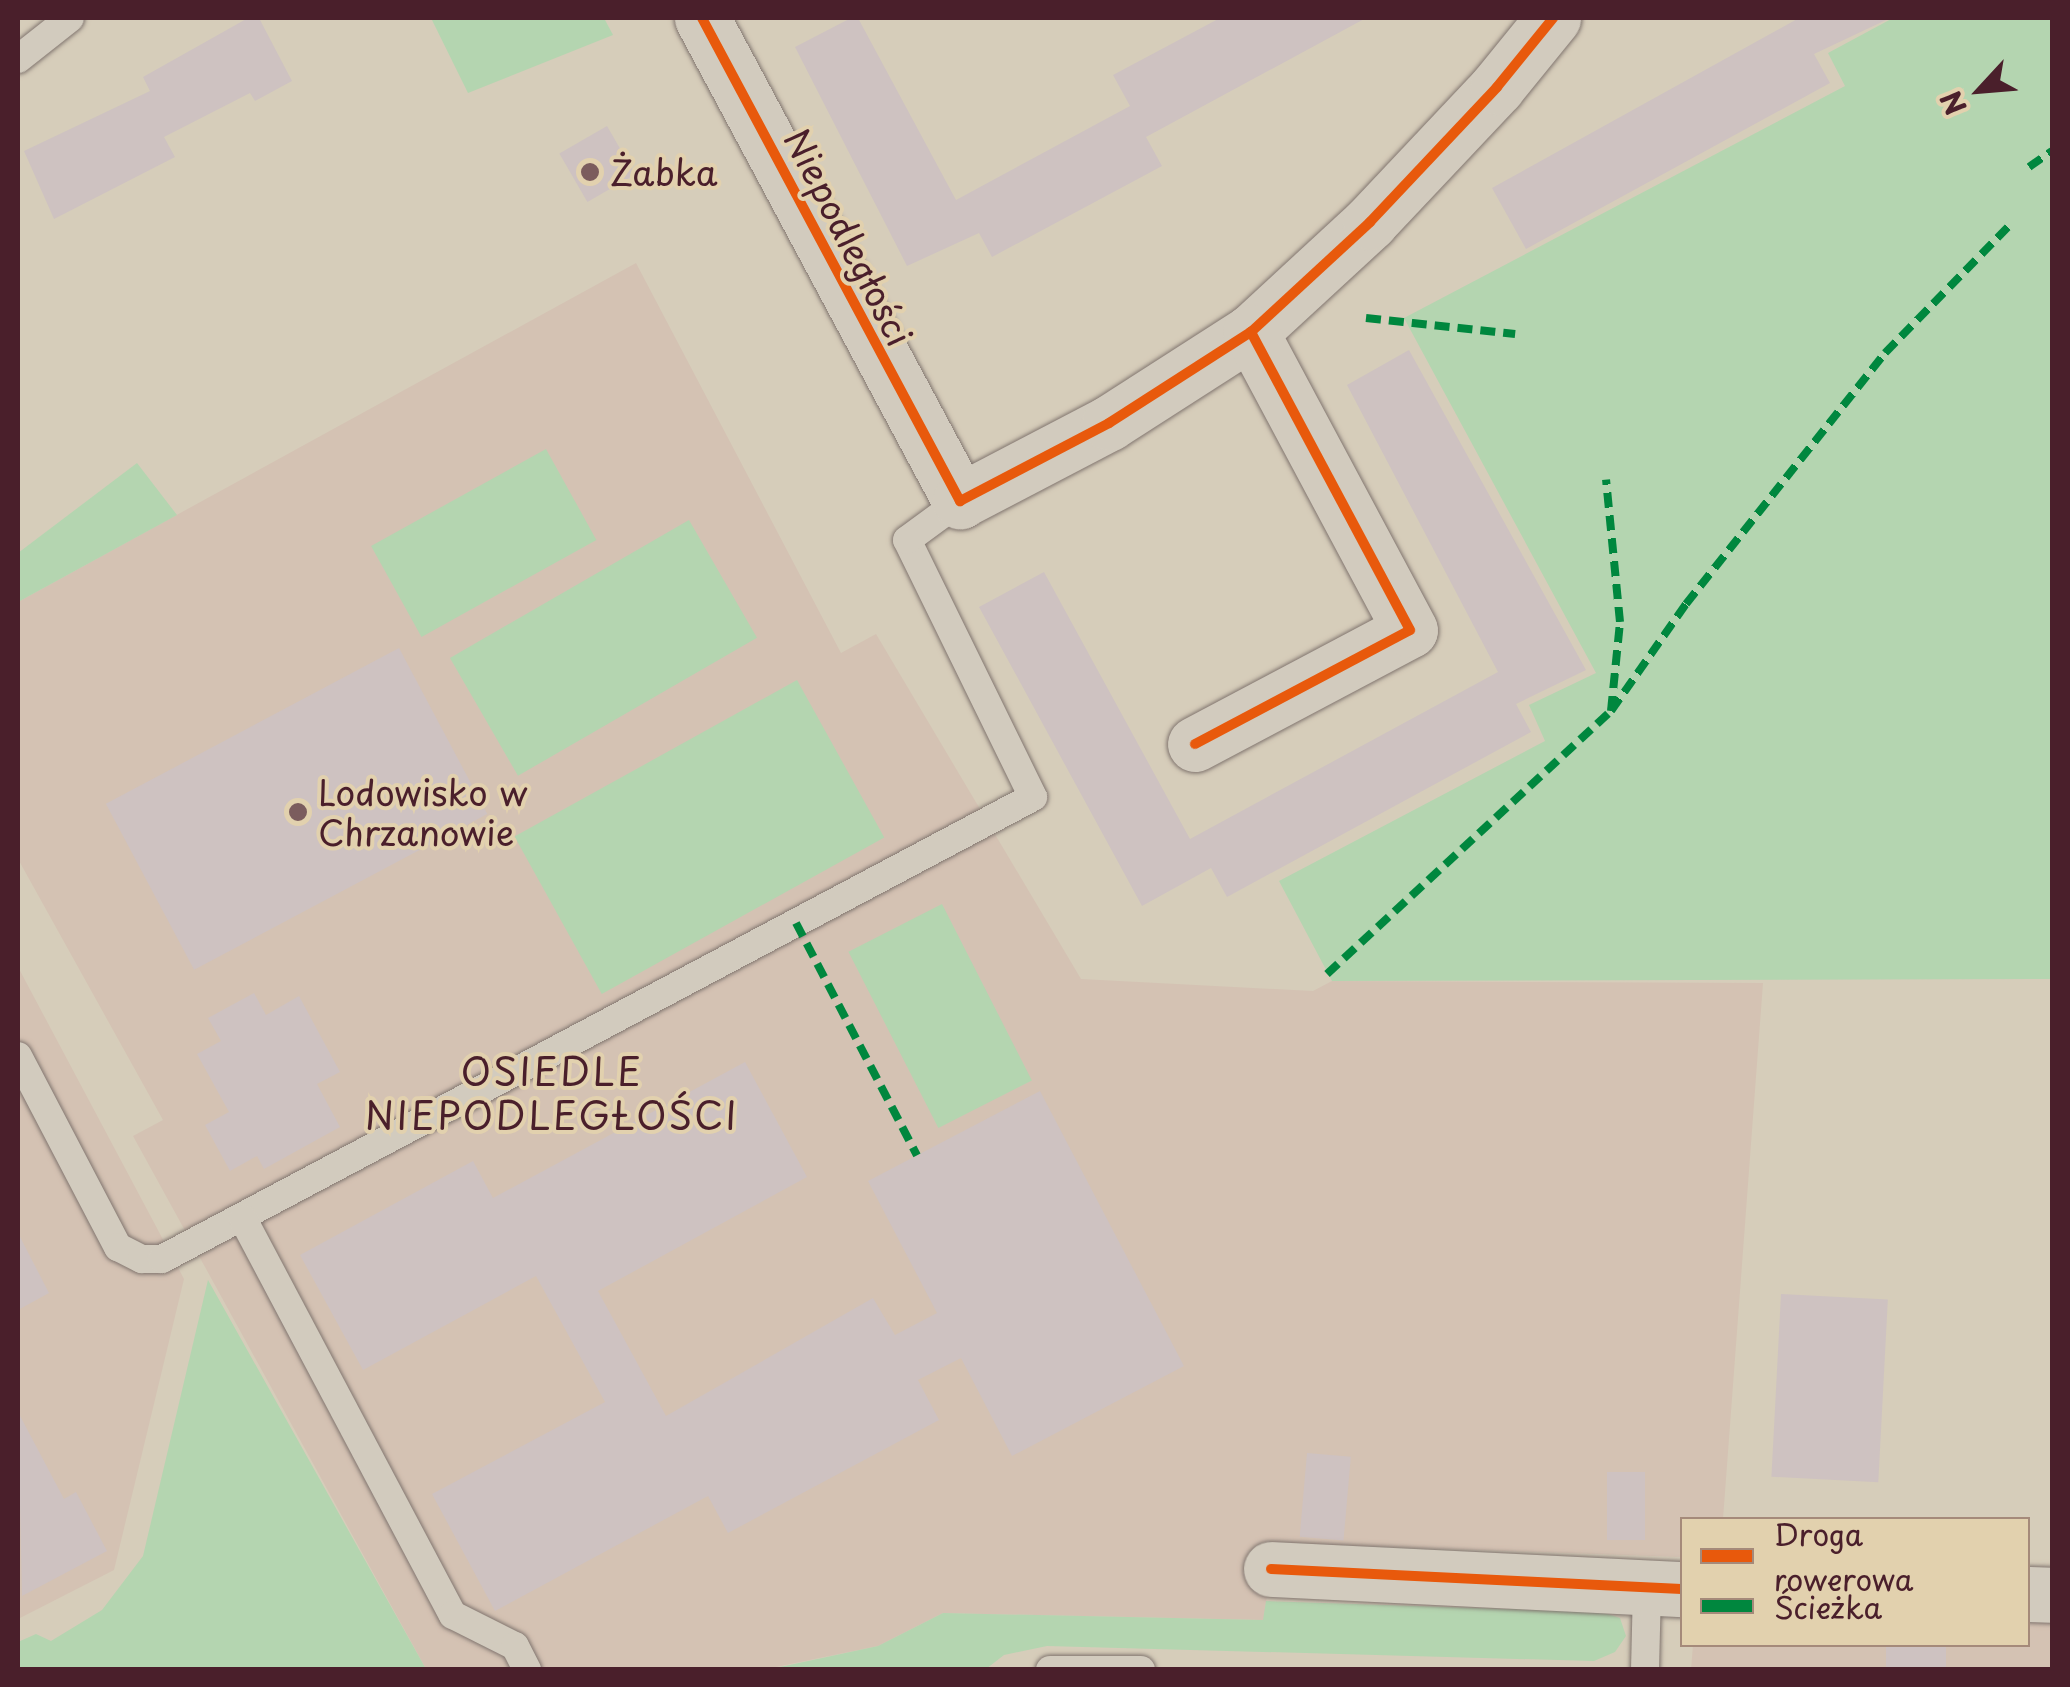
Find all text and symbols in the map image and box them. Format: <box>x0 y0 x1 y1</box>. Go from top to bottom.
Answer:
north arrow <box>1930 40 2030 140</box>
text: N <box>1928 84 1977 123</box>
street label: Niepodległości <box>776 122 922 352</box>
place label: Żabka <box>610 151 717 193</box>
marker: Żabka <box>579 161 601 183</box>
place label: Lodowisko w Chrzanowie <box>318 771 526 853</box>
marker: Lodowisko w Chrzanowie <box>287 801 309 823</box>
district label: OSIEDLE NIEPODLEGŁOŚCI <box>367 1048 737 1138</box>
text: Droga rowerowa <box>1774 1511 1913 1601</box>
legend <box>1680 1517 2030 1647</box>
text: Ścieżka <box>1774 1584 1882 1629</box>

